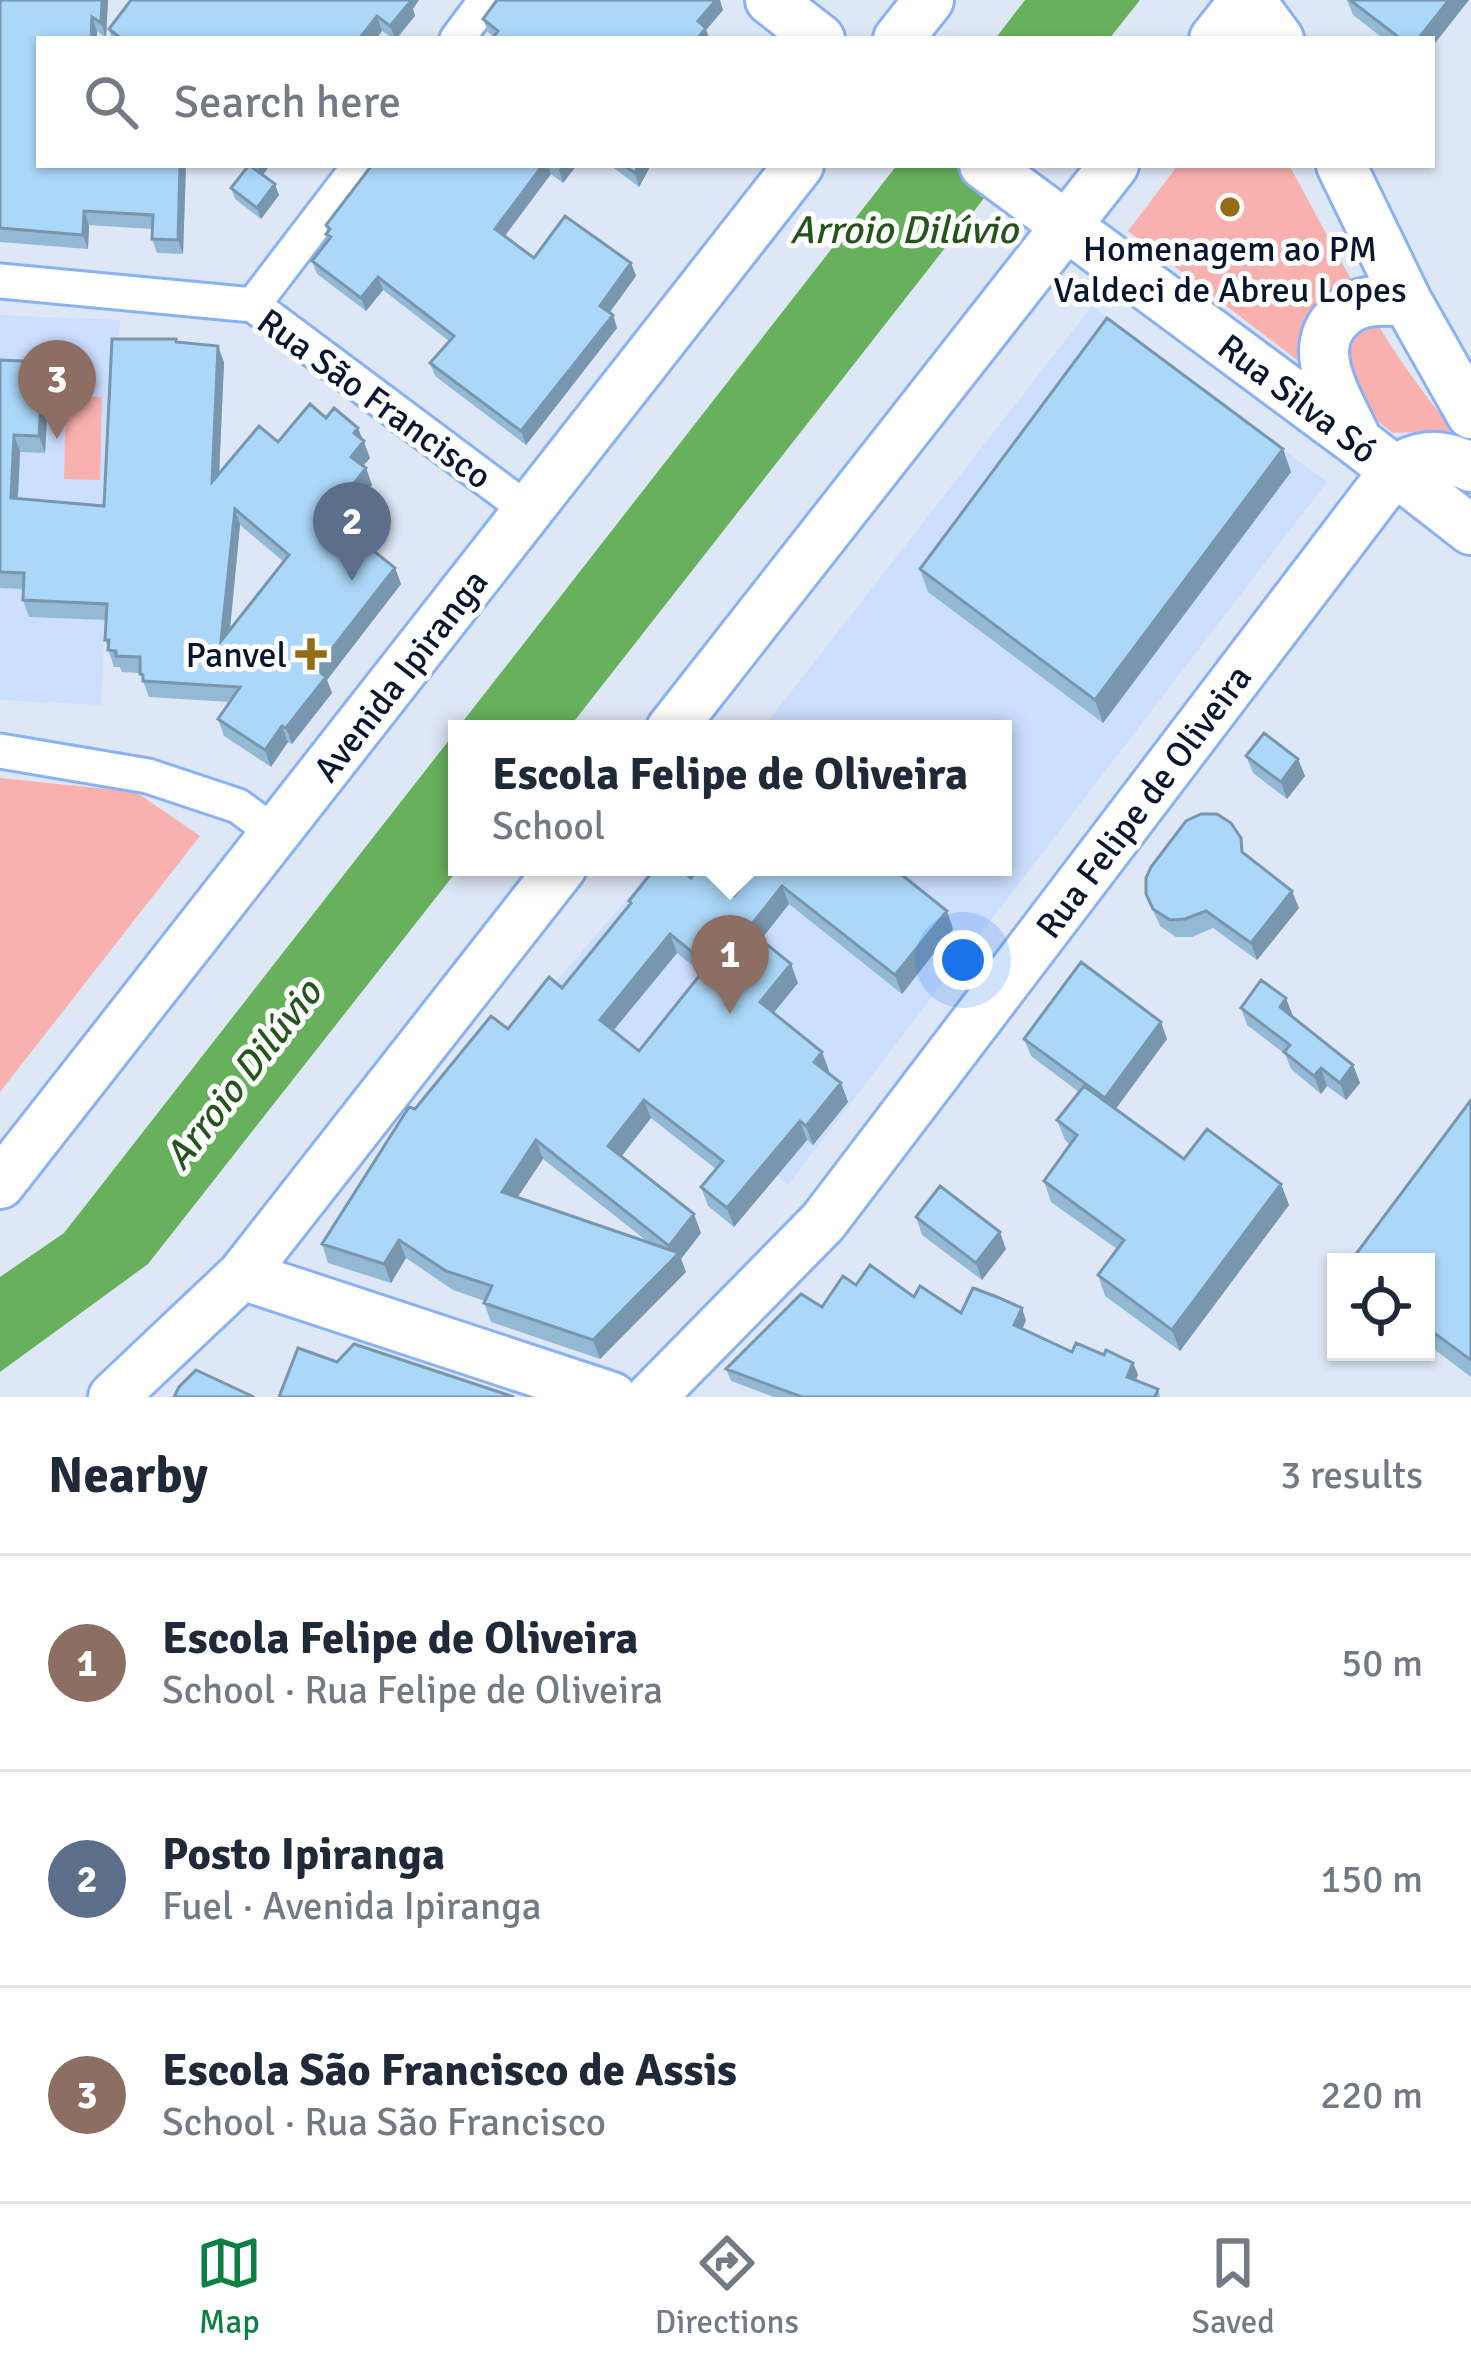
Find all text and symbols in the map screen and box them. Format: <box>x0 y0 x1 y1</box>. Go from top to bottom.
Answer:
search box <box>36 36 1435 168</box>
icon: search <box>78 69 144 135</box>
text: Search here <box>174 75 401 130</box>
marker: Homenagem ao PM Valdeci de Abreu Lopes <box>1217 194 1243 220</box>
water label: Arroio Dilúvio <box>790 206 1020 254</box>
place label: Homenagem ao PM Valdeci de Abreu Lopes <box>1053 227 1407 313</box>
street label: Rua São Francisco <box>248 299 500 499</box>
street label: Rua Silva Só <box>1209 325 1386 474</box>
pin: 3 <box>18 340 96 439</box>
pin: 2 <box>313 482 391 581</box>
street label: Avenida Ipiranga <box>304 561 498 791</box>
place label: Panvel <box>185 633 287 678</box>
marker: Panvel <box>298 641 324 667</box>
street label: Rua Felipe de Oliveira <box>1027 656 1262 948</box>
popup <box>448 720 1012 876</box>
text: Escola Felipe de Oliveira <box>492 747 968 802</box>
text: School <box>492 802 605 850</box>
pin: 1 <box>691 915 769 1014</box>
your location <box>933 930 993 990</box>
water label: Arroio Dilúvio <box>154 969 333 1179</box>
map controls <box>1327 1253 1435 1361</box>
button: locate <box>1327 1253 1435 1361</box>
text: Nearby <box>48 1444 208 1507</box>
text: 3 results <box>1280 1451 1423 1499</box>
text: Escola Felipe de Oliveira <box>162 1611 638 1666</box>
text: 1 <box>76 1639 98 1687</box>
text: 50 m <box>1341 1639 1423 1687</box>
text: School · Rua Felipe de Oliveira <box>162 1666 663 1714</box>
text: Posto Ipiranga <box>162 1827 445 1882</box>
text: 2 <box>76 1855 98 1903</box>
text: 150 m <box>1320 1855 1423 1903</box>
text: Fuel · Avenida Ipiranga <box>162 1882 542 1930</box>
text: Escola São Francisco de Assis <box>162 2043 737 2098</box>
text: 3 <box>76 2071 98 2119</box>
text: 220 m <box>1320 2071 1423 2119</box>
text: School · Rua São Francisco <box>162 2098 606 2146</box>
tab: Map <box>196 2230 262 2343</box>
tab: Directions <box>655 2230 799 2343</box>
tab: Saved <box>1192 2230 1275 2343</box>

